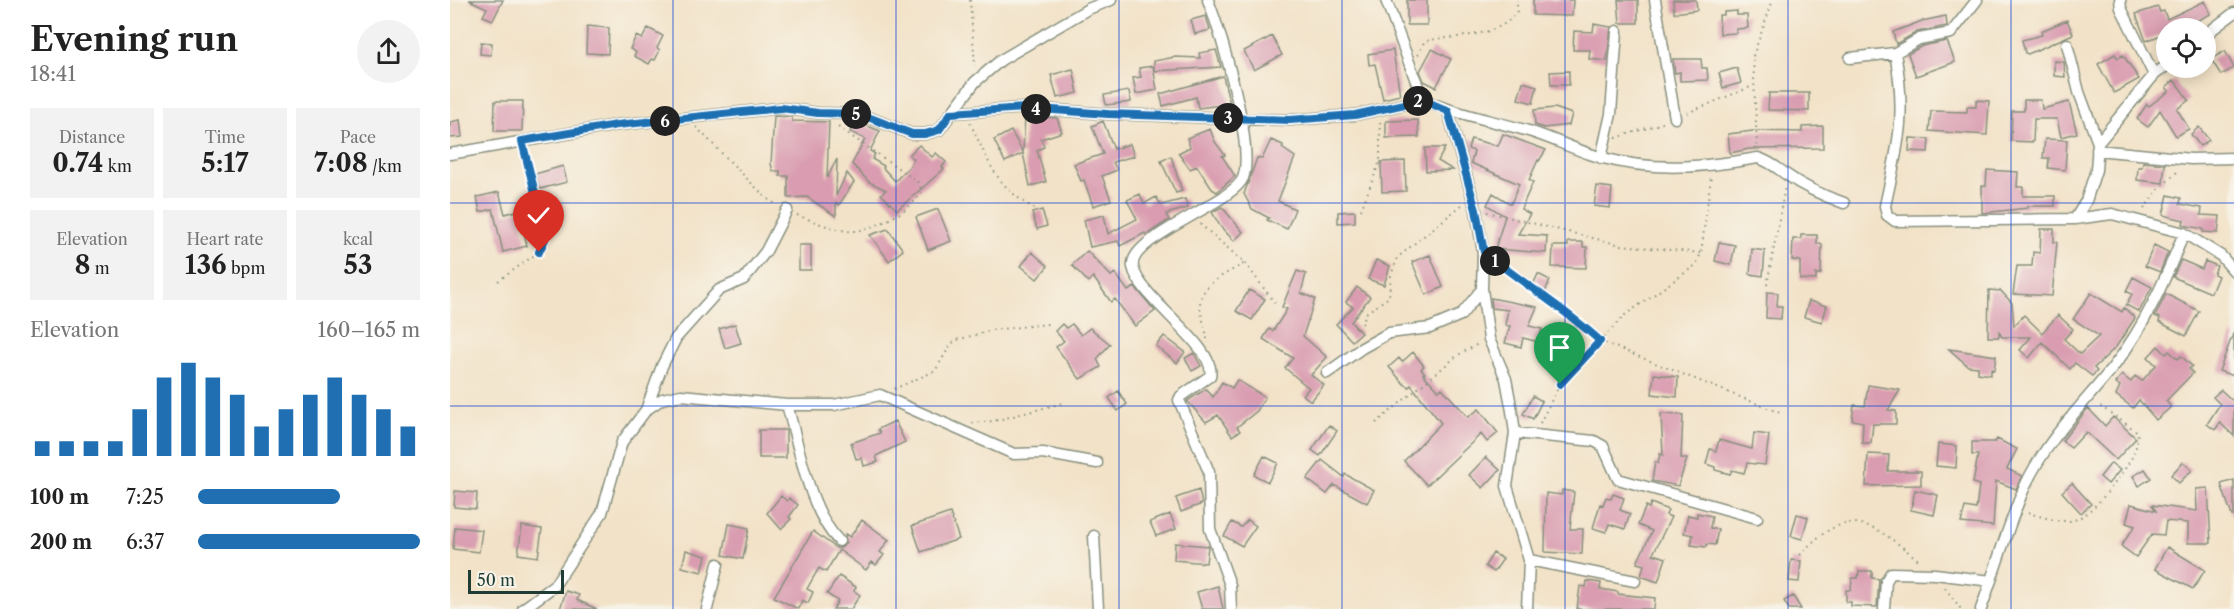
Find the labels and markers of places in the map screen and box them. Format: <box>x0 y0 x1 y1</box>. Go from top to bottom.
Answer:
pin: 2 <box>1403 86 1433 116</box>
pin: 4 <box>1021 94 1051 124</box>
pin: 5 <box>841 99 871 129</box>
pin: 3 <box>1213 103 1243 133</box>
pin: 6 <box>650 106 680 136</box>
pin <box>513 190 564 252</box>
pin: 1 <box>1480 246 1510 276</box>
pin <box>1534 322 1585 384</box>

